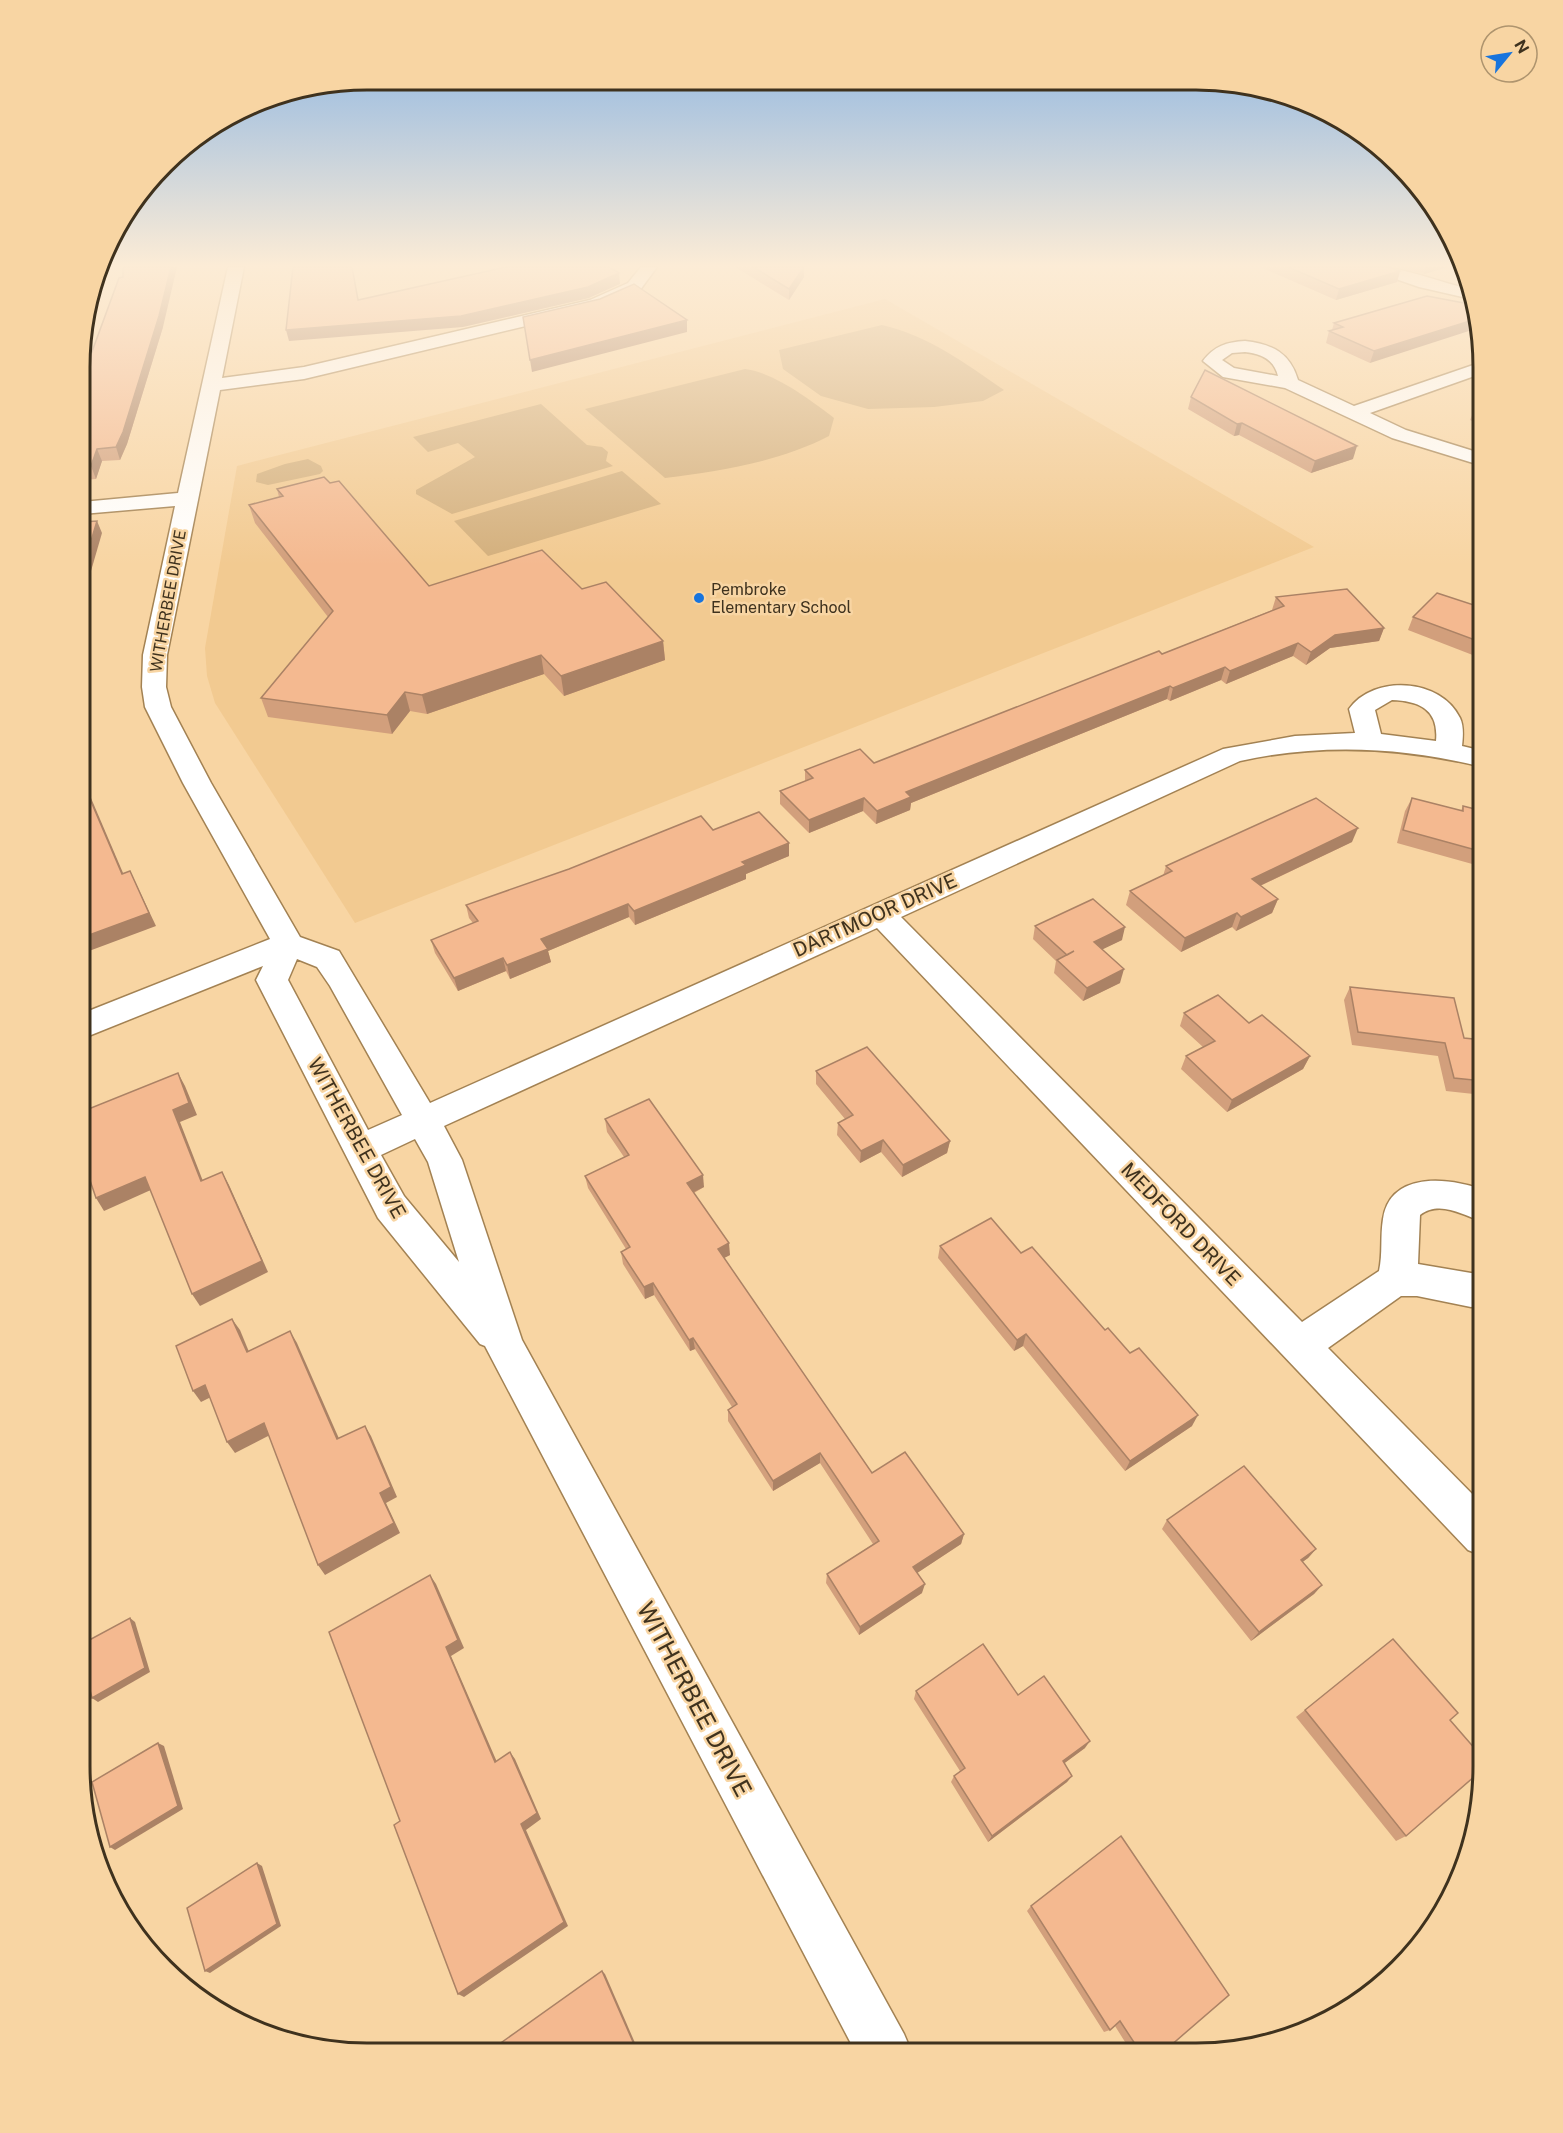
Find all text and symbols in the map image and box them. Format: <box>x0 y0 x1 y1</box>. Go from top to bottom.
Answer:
north arrow <box>1479 24 1539 84</box>
text: N <box>1510 37 1533 57</box>
street label: WITHERBEE DRIVE <box>146 528 190 674</box>
place label: Pembroke Elementary School <box>711 580 852 617</box>
marker: Pembroke Elementary School <box>692 591 706 605</box>
street label: DARTMOOR DRIVE <box>789 868 961 962</box>
street label: WITHERBEE DRIVE <box>303 1053 411 1223</box>
street label: MEDFORD DRIVE <box>1116 1157 1246 1291</box>
street label: WITHERBEE DRIVE <box>632 1597 758 1801</box>

